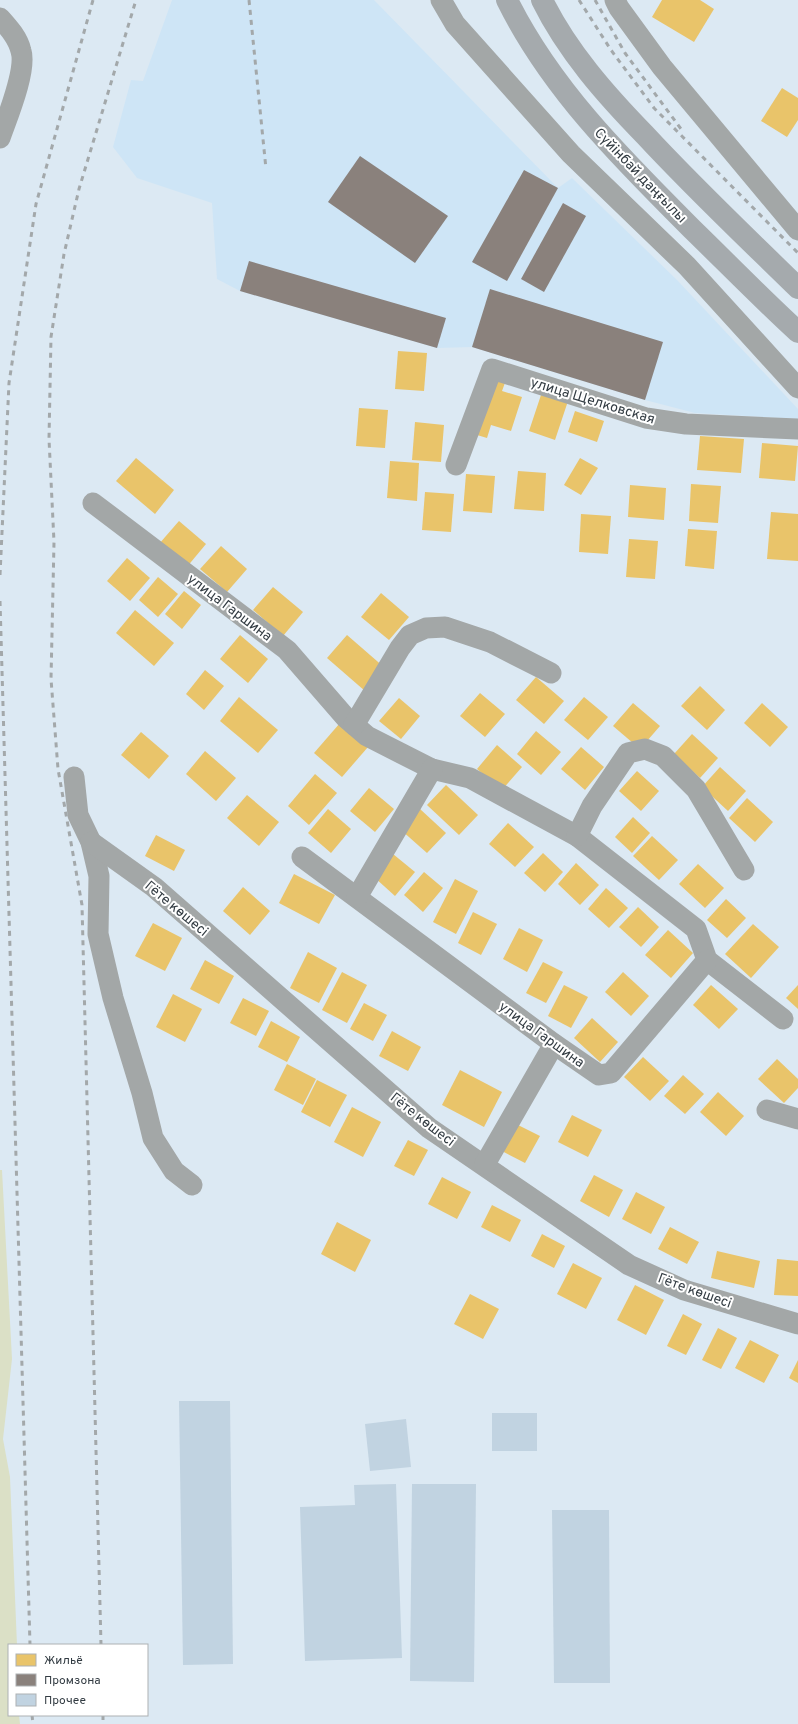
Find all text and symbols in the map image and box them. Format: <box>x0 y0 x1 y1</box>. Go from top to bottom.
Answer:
street label: Сүйінбай даңғылы <box>590 125 690 227</box>
street label: улица Щелковская <box>528 374 657 428</box>
street label: улица Гаршина <box>183 571 275 646</box>
street label: Гёте көшесі <box>141 878 211 941</box>
street label: улица Гаршина <box>495 998 587 1072</box>
street label: Гёте көшесі <box>386 1090 458 1151</box>
street label: Гёте көшесі <box>655 1270 734 1313</box>
legend <box>8 1644 148 1716</box>
text: Жильё <box>44 1653 83 1669</box>
text: Промзона <box>44 1673 101 1689</box>
text: Прочее <box>44 1693 86 1709</box>

